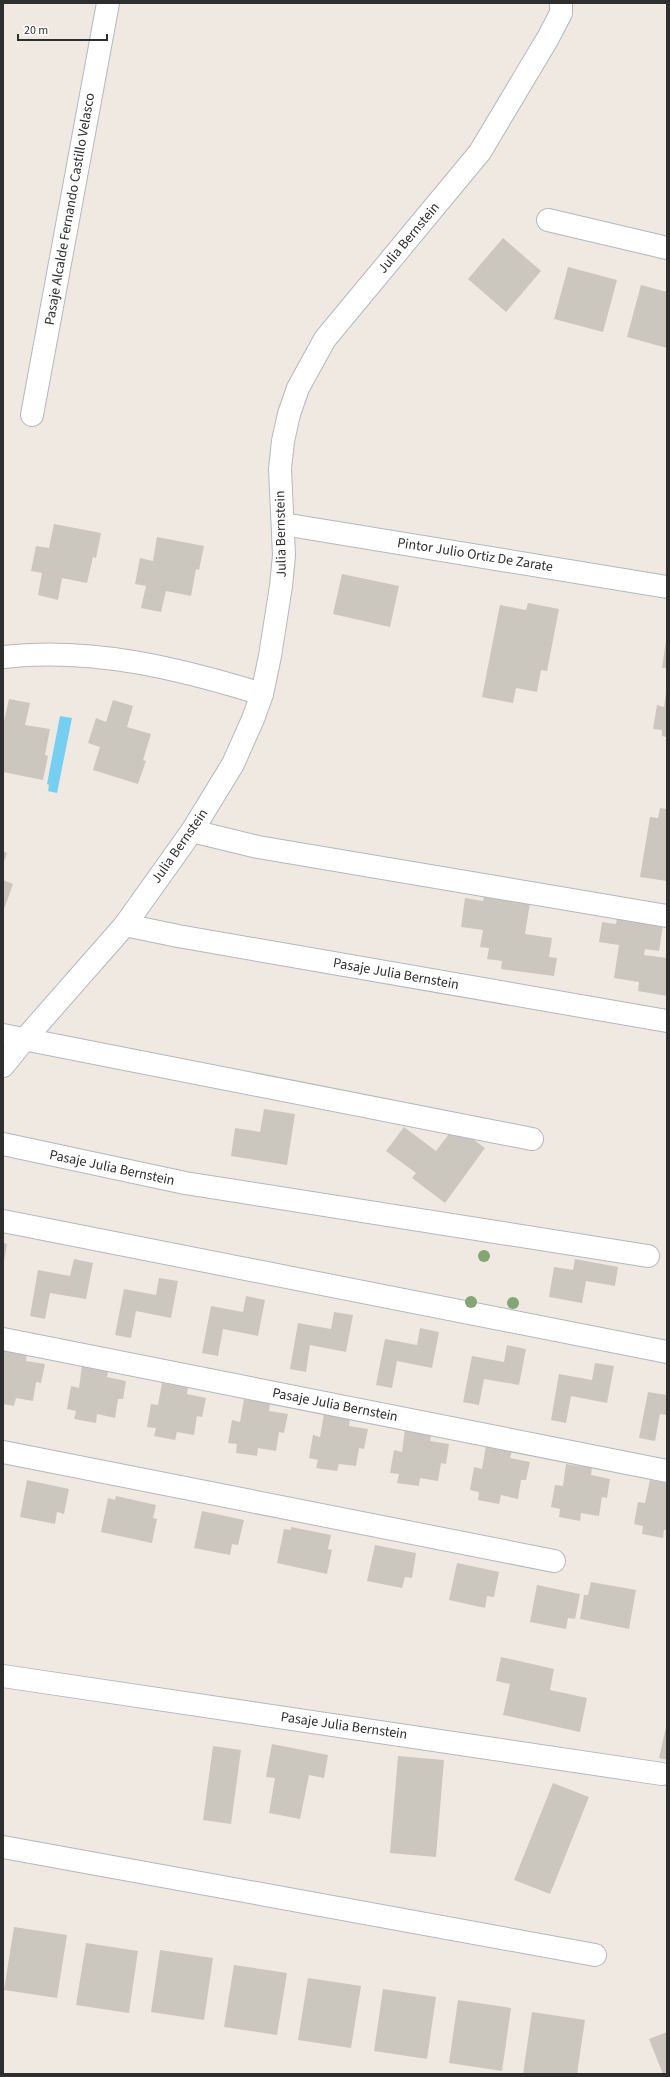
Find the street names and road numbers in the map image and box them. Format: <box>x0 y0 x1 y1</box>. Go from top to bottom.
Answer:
street label: Pasaje Alcalde Fernando Castillo Velasco <box>40 91 100 327</box>
street label: Julia Bernstein <box>373 198 445 278</box>
street label: Julia Bernstein <box>270 490 292 578</box>
street label: Pintor Julio Ortiz De Zarate <box>396 533 554 577</box>
street label: Julia Bernstein <box>147 805 213 887</box>
street label: Pasaje Julia Bernstein <box>331 953 461 995</box>
street label: Pasaje Julia Bernstein <box>48 1145 176 1191</box>
street label: Pasaje Julia Bernstein <box>270 1383 400 1427</box>
street label: Pasaje Julia Bernstein <box>279 1707 409 1745</box>

